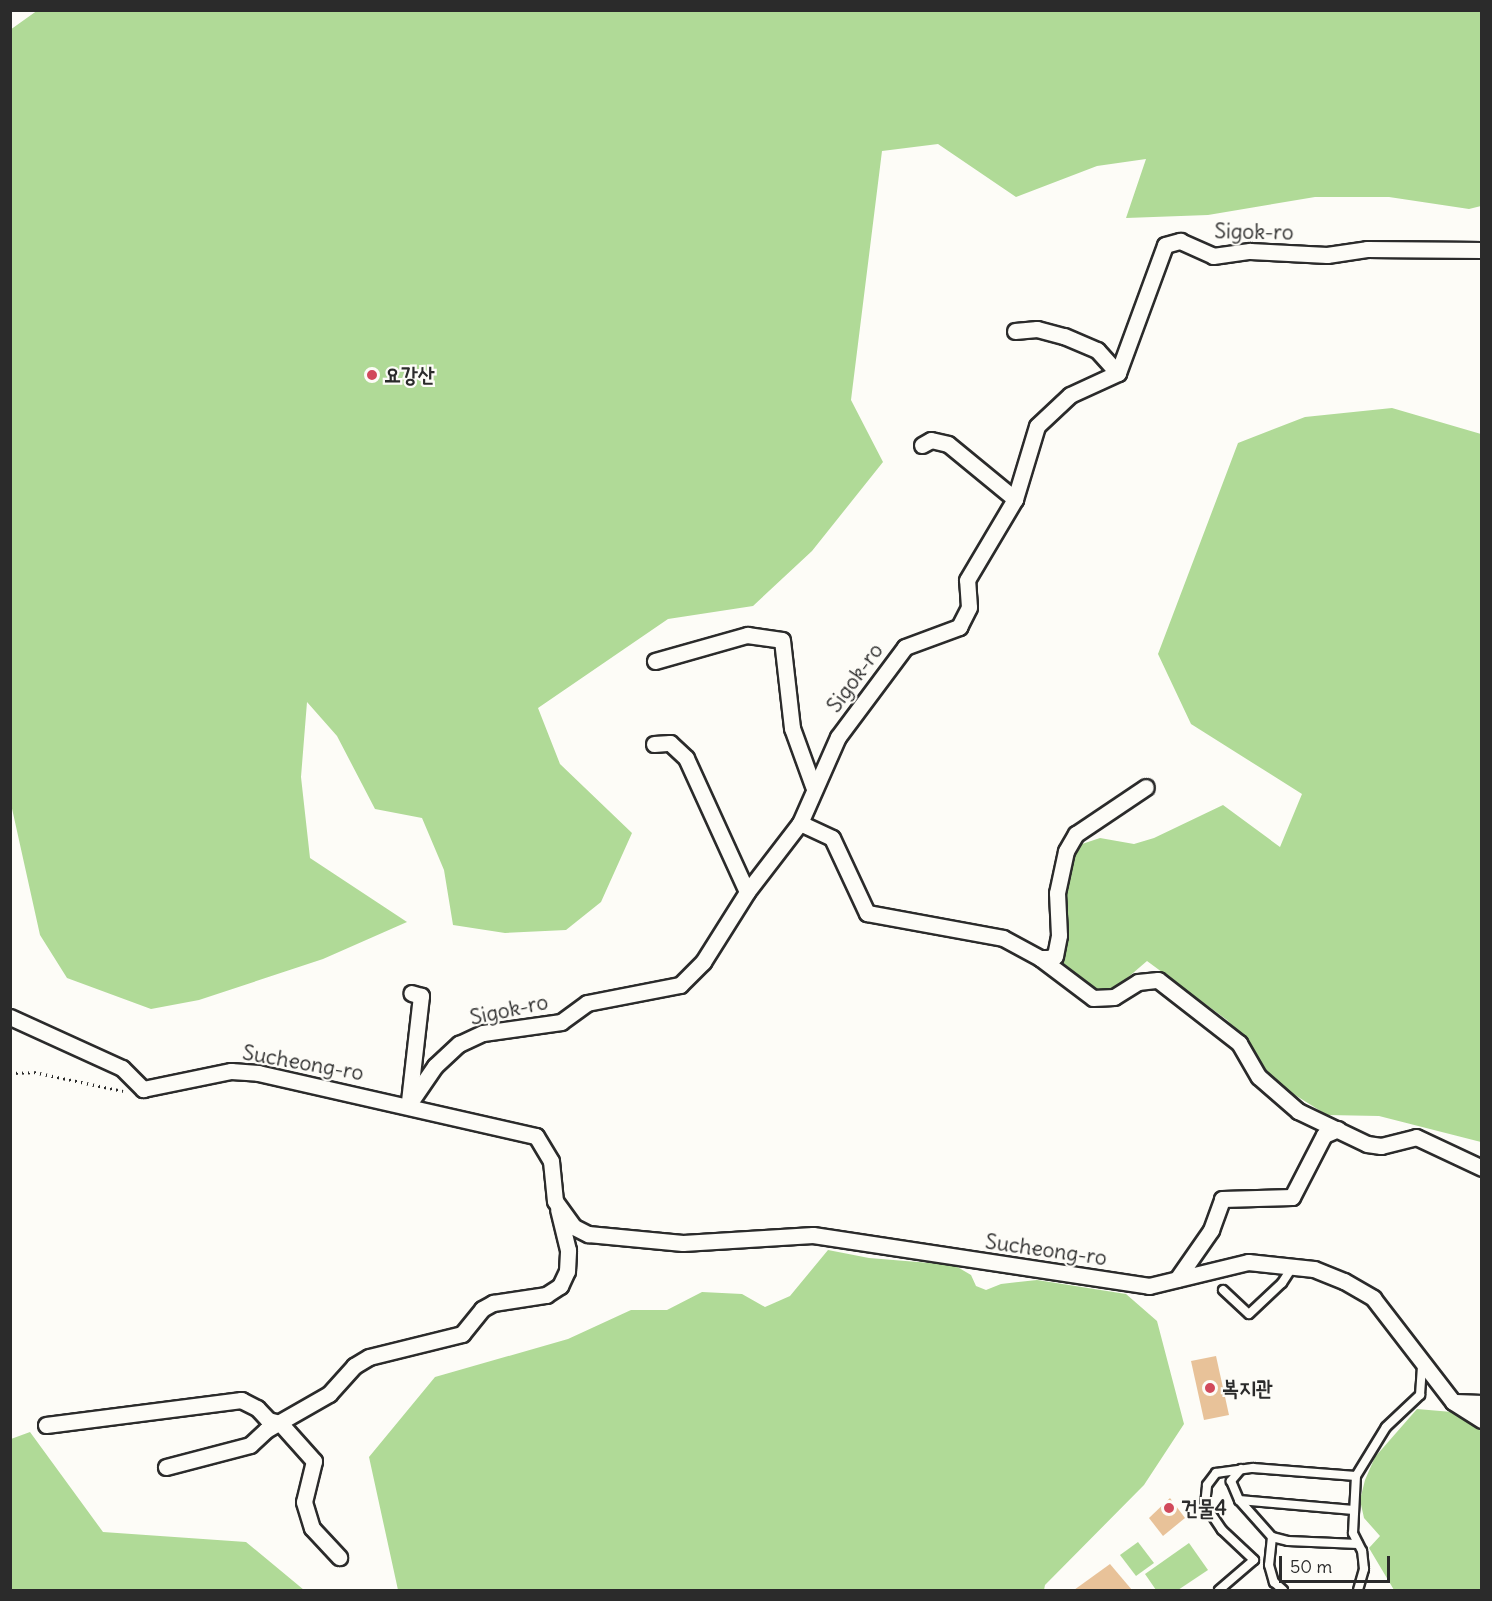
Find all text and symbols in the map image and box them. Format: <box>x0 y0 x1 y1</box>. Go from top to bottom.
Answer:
street label: Sigok-ro <box>1214 219 1294 245</box>
place label: 요강산 <box>384 362 435 388</box>
marker: 요강산 <box>365 368 379 382</box>
street label: Sigok-ro <box>822 639 888 717</box>
street label: Sigok-ro <box>468 989 550 1031</box>
street label: Sucheong-ro <box>241 1040 365 1086</box>
street label: Sucheong-ro <box>984 1229 1108 1271</box>
place label: 복지관 <box>1222 1375 1273 1401</box>
marker: 복지관 <box>1203 1381 1217 1395</box>
place label: 건물4 <box>1181 1495 1227 1521</box>
marker: 건물4 <box>1162 1501 1176 1515</box>
scale bar <box>1282 1544 1393 1582</box>
text: 50 m <box>1290 1555 1332 1578</box>

